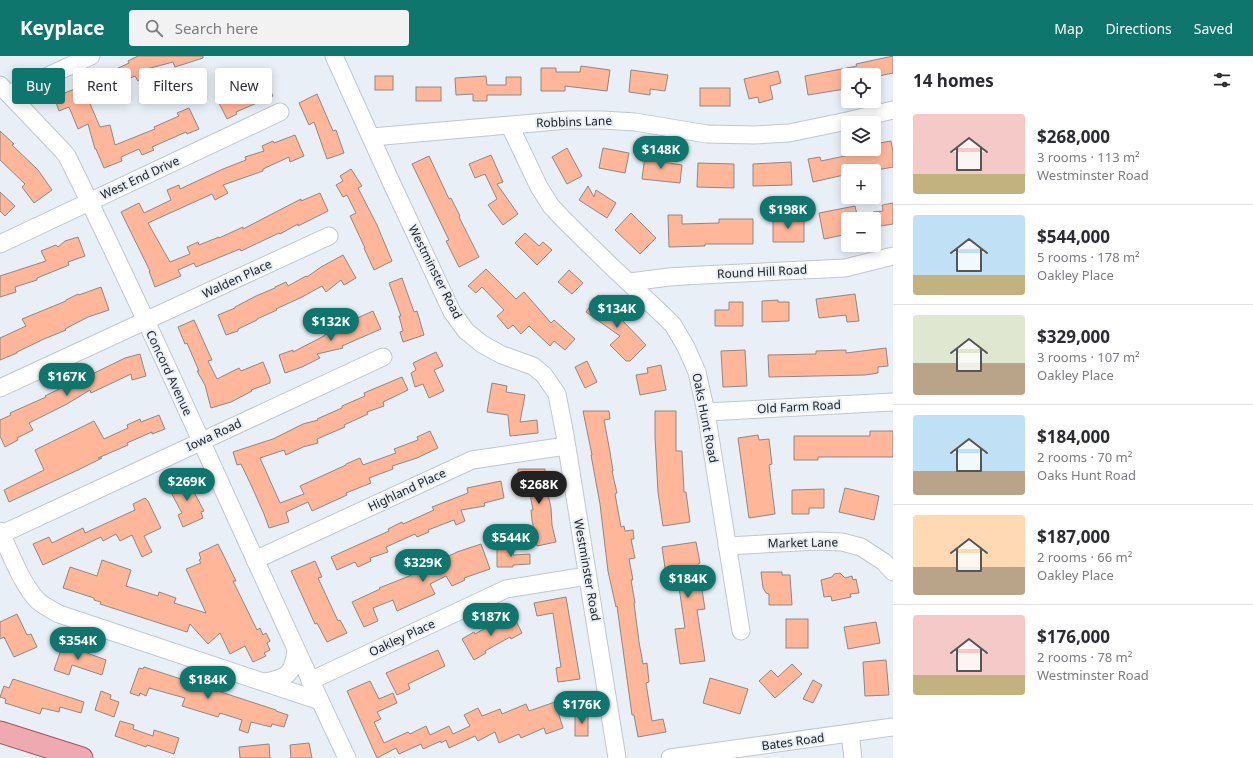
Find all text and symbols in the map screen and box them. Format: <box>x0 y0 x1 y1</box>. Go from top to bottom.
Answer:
search box <box>129 10 409 46</box>
text: Keyplace <box>20 15 105 41</box>
icon: search <box>143 17 165 39</box>
text: Search here <box>175 18 258 38</box>
text: Map <box>1054 19 1083 38</box>
text: Directions <box>1105 19 1172 38</box>
text: Saved <box>1194 19 1233 38</box>
chip: Buy <box>12 68 65 104</box>
chip: Rent <box>73 68 131 104</box>
chip: Filters <box>139 68 207 104</box>
chip: New <box>215 68 272 104</box>
map controls <box>841 68 881 252</box>
button: locate <box>841 68 881 108</box>
text: 14 homes <box>913 69 994 92</box>
icon: filters <box>1211 69 1233 91</box>
street label: Robbins Lane <box>536 112 613 131</box>
button: layers <box>841 116 881 156</box>
text: $268,000 <box>1037 125 1110 148</box>
icon: home <box>945 130 993 178</box>
pin: $148K <box>633 136 689 170</box>
text: $148K <box>642 140 680 158</box>
text: 3 rooms · 113 m² <box>1037 148 1140 166</box>
street label: West End Drive <box>98 152 182 203</box>
button: + <box>841 164 881 204</box>
text: Westminster Road <box>1037 166 1149 184</box>
pin: $198K <box>760 196 816 230</box>
text: $198K <box>769 200 807 218</box>
button: − <box>841 212 881 252</box>
street label: Westminster Road <box>404 222 466 322</box>
text: $544,000 <box>1037 225 1110 248</box>
icon: home <box>945 231 993 279</box>
text: 5 rooms · 178 m² <box>1037 248 1140 266</box>
street label: Walden Place <box>199 255 275 302</box>
street label: Round Hill Road <box>716 261 807 282</box>
text: Oakley Place <box>1037 266 1114 284</box>
pin: $134K <box>589 295 645 329</box>
text: $134K <box>598 299 636 317</box>
pin: $132K <box>303 308 359 342</box>
text: $132K <box>312 312 350 330</box>
text: $329,000 <box>1037 325 1110 348</box>
street label: Concord Avenue <box>142 327 197 419</box>
icon: home <box>945 331 993 379</box>
text: 3 rooms · 107 m² <box>1037 348 1140 366</box>
pin: $167K <box>39 363 95 397</box>
text: Oakley Place <box>1037 366 1114 384</box>
text: $167K <box>48 367 86 385</box>
street label: Oaks Hunt Road <box>688 371 723 464</box>
street label: Old Farm Road <box>757 396 841 417</box>
street label: Iowa Road <box>183 414 244 455</box>
text: $184,000 <box>1037 425 1110 448</box>
icon: home <box>945 431 993 479</box>
text: 2 rooms · 70 m² <box>1037 448 1132 466</box>
street label: Highland Place <box>365 464 449 515</box>
text: Oaks Hunt Road <box>1037 466 1136 484</box>
pin: $269K <box>159 468 215 502</box>
pin: $268K <box>511 471 567 505</box>
text: $269K <box>168 472 206 490</box>
text: $268K <box>520 475 558 493</box>
street label: Westminster Road <box>570 518 605 622</box>
pin: $544K <box>483 524 539 558</box>
text: $187,000 <box>1037 525 1110 548</box>
text: $544K <box>492 528 530 546</box>
icon: home <box>945 531 993 579</box>
street label: Market Lane <box>768 533 839 552</box>
text: 2 rooms · 66 m² <box>1037 548 1132 566</box>
pin: $329K <box>395 549 451 583</box>
text: $329K <box>404 553 442 571</box>
pin: $184K <box>660 565 716 599</box>
text: Oakley Place <box>1037 566 1114 584</box>
text: $184K <box>669 569 707 587</box>
pin: $187K <box>463 603 519 637</box>
text: $187K <box>472 607 510 625</box>
street label: Oakley Place <box>366 615 438 660</box>
text: $176,000 <box>1037 625 1110 648</box>
pin: $354K <box>50 627 106 661</box>
text: $354K <box>59 631 97 649</box>
icon: home <box>945 631 993 679</box>
text: 2 rooms · 78 m² <box>1037 648 1132 666</box>
pin: $184K <box>180 666 236 700</box>
text: Westminster Road <box>1037 666 1149 684</box>
text: $184K <box>189 670 227 688</box>
pin: $176K <box>554 691 610 725</box>
text: $176K <box>563 695 601 713</box>
street label: Bates Road <box>760 729 825 754</box>

